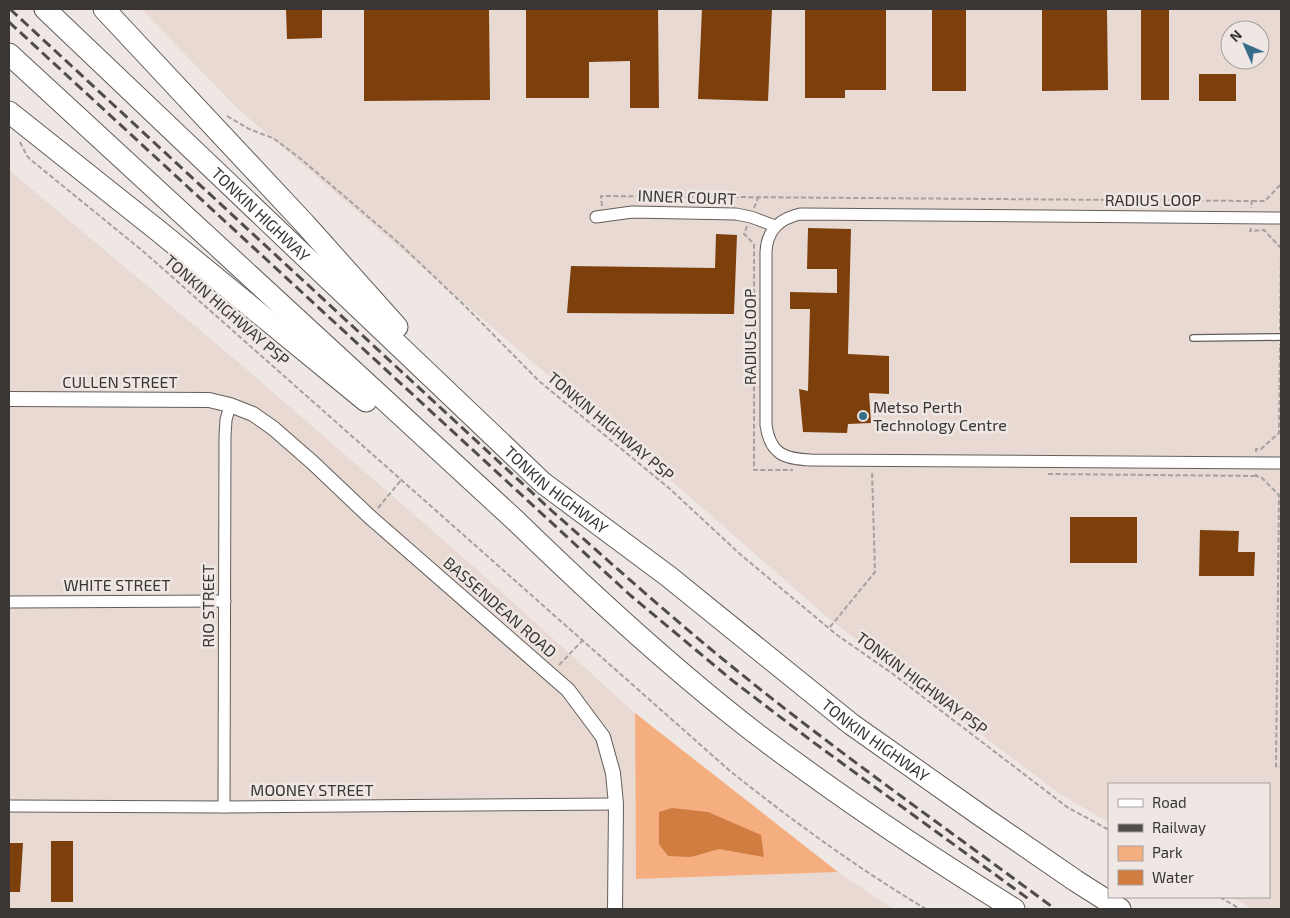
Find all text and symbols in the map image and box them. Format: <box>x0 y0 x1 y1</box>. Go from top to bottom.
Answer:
north arrow <box>1220 20 1270 70</box>
text: N <box>1226 26 1245 45</box>
street label: TONKIN HIGHWAY <box>208 163 314 265</box>
street label: INNER COURT <box>637 185 737 208</box>
street label: RADIUS LOOP <box>1105 190 1201 209</box>
street label: TONKIN HIGHWAY PSP <box>161 250 294 369</box>
street label: RADIUS LOOP <box>740 289 759 385</box>
street label: TONKIN HIGHWAY PSP <box>544 367 678 484</box>
street label: CULLEN STREET <box>62 372 178 391</box>
place label: Metso Perth Technology Centre <box>873 397 1007 434</box>
marker: Metso Perth Technology Centre <box>857 410 869 422</box>
street label: TONKIN HIGHWAY <box>501 442 612 537</box>
street label: BASSENDEAN ROAD <box>440 552 561 661</box>
street label: RIO STREET <box>198 564 217 648</box>
street label: WHITE STREET <box>63 575 171 594</box>
street label: TONKIN HIGHWAY PSP <box>852 627 992 739</box>
street label: TONKIN HIGHWAY <box>819 693 933 785</box>
street label: MOONEY STREET <box>250 780 374 799</box>
legend <box>1108 783 1270 898</box>
text: Road <box>1152 793 1187 811</box>
text: Railway <box>1152 818 1206 836</box>
text: Park <box>1152 843 1183 861</box>
text: Water <box>1152 868 1194 886</box>

